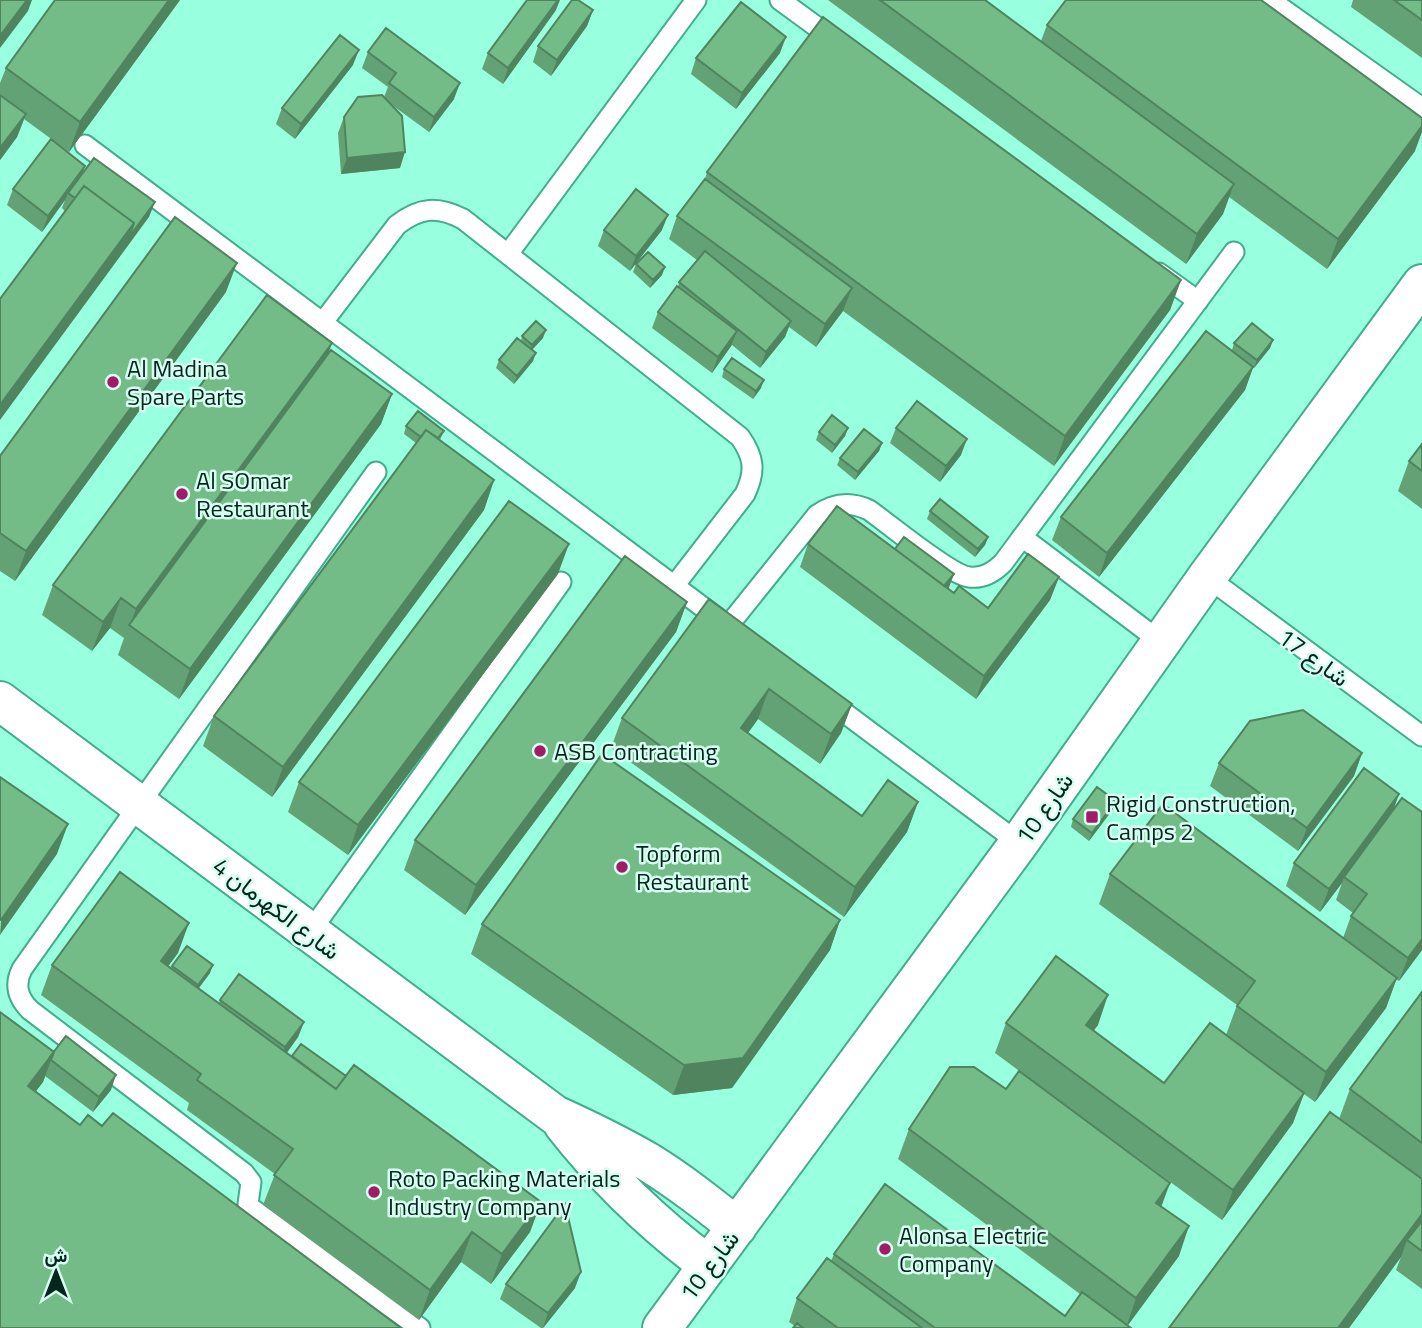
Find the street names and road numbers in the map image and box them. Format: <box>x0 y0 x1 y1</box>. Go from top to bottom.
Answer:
street label: شارع 17 <box>1271 619 1357 695</box>
street label: شارع 10 <box>1006 765 1082 851</box>
street label: شارع الكهرمان 4 <box>206 848 348 968</box>
street label: شارع 10 <box>670 1222 748 1308</box>

